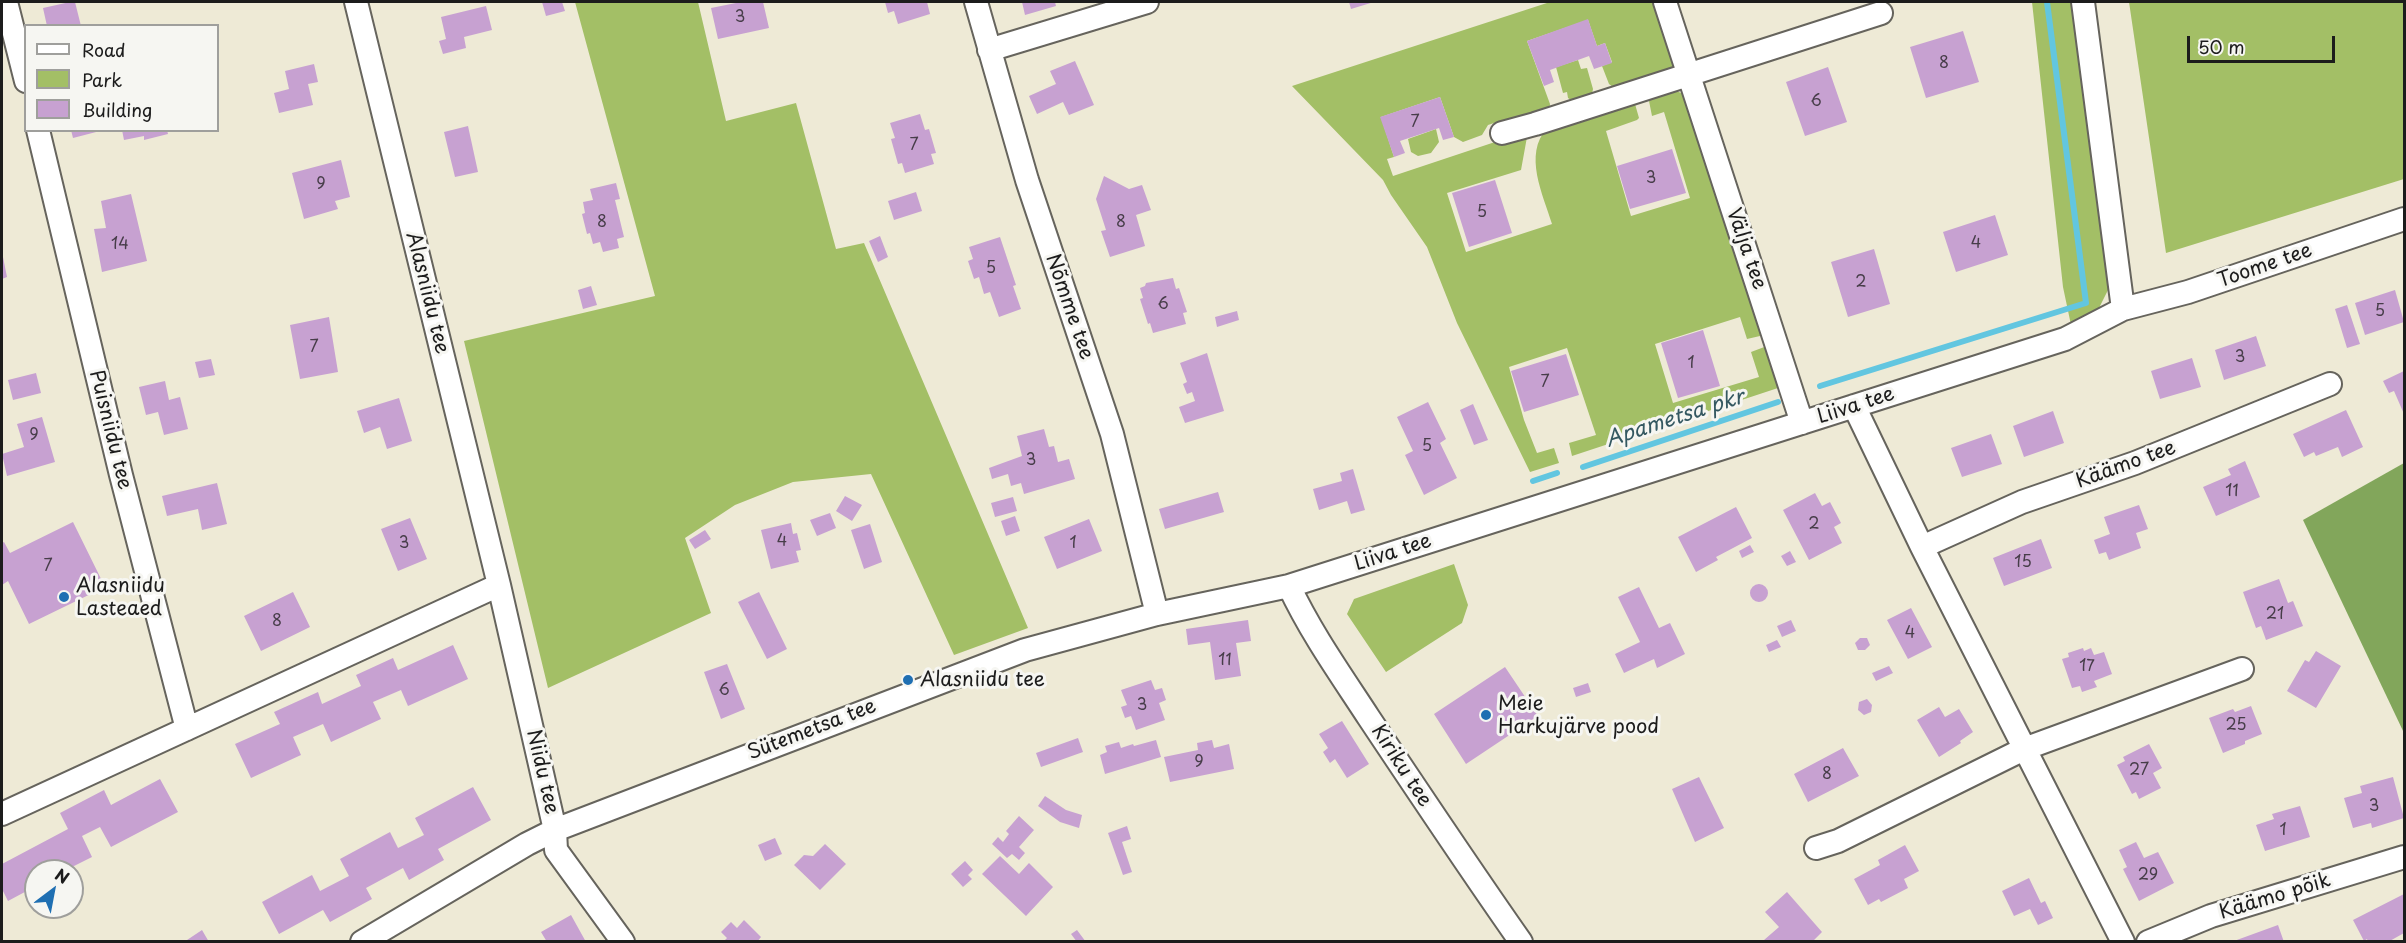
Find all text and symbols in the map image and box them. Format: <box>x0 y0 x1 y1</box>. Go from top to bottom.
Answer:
house number: 3 <box>735 8 745 28</box>
legend <box>24 24 219 132</box>
scale bar <box>2190 24 2338 62</box>
text: 50 m <box>2198 33 2245 60</box>
text: Road <box>82 36 126 63</box>
house number: 8 <box>1939 54 1949 74</box>
text: Park <box>82 66 122 93</box>
house number: 6 <box>1810 92 1822 112</box>
text: Building <box>82 96 152 123</box>
house number: 7 <box>1410 113 1420 133</box>
house number: 7 <box>909 136 919 156</box>
house number: 3 <box>1646 169 1656 189</box>
house number: 9 <box>316 175 326 195</box>
house number: 5 <box>1477 203 1487 223</box>
street label: Välja tee <box>1721 205 1771 293</box>
house number: 8 <box>597 213 607 233</box>
house number: 8 <box>1116 213 1126 233</box>
street label: Alasniidu tee <box>400 229 454 357</box>
house number: 4 <box>1971 234 1981 254</box>
house number: 14 <box>111 235 129 255</box>
street label: Toome tee <box>2215 239 2315 293</box>
street label: Nõmme tee <box>1040 251 1098 363</box>
house number: 5 <box>986 259 996 279</box>
house number: 2 <box>1855 273 1867 293</box>
house number: 6 <box>1157 295 1169 315</box>
house number: 5 <box>2375 302 2385 322</box>
house number: 7 <box>309 338 319 358</box>
house number: 3 <box>2235 348 2245 368</box>
house number: 1 <box>1687 354 1695 374</box>
street label: Puisniidu tee <box>84 368 136 492</box>
house number: 7 <box>1540 373 1550 393</box>
street label: Liiva tee <box>1814 382 1898 430</box>
water label: Apametsa pkr <box>1602 385 1748 453</box>
house number: 9 <box>29 426 39 446</box>
street label: Käämo tee <box>2073 436 2179 494</box>
house number: 5 <box>1422 437 1432 457</box>
house number: 3 <box>1026 451 1036 471</box>
house number: 11 <box>2225 482 2239 502</box>
house number: 2 <box>1808 515 1820 535</box>
street label: Liiva tee <box>1351 529 1435 577</box>
house number: 4 <box>777 532 787 552</box>
house number: 3 <box>399 534 409 554</box>
house number: 1 <box>1069 534 1077 554</box>
house number: 15 <box>2014 553 2032 573</box>
house number: 7 <box>43 557 53 577</box>
place label: Alasniidu Lasteaed <box>76 574 165 621</box>
marker: Alasniidu Lasteaed <box>57 590 71 604</box>
house number: 21 <box>2266 605 2284 625</box>
house number: 8 <box>272 612 282 632</box>
house number: 4 <box>1905 624 1915 644</box>
house number: 11 <box>1218 651 1232 671</box>
house number: 17 <box>2079 657 2095 677</box>
place label: Alasniidu tee <box>920 668 1045 692</box>
marker: Alasniidu tee <box>901 673 915 687</box>
house number: 6 <box>718 681 730 701</box>
place label: Meie Harkujärve pood <box>1498 692 1659 739</box>
street label: Sütemetsa tee <box>744 694 880 766</box>
house number: 3 <box>1137 696 1147 716</box>
marker: Meie Harkujärve pood <box>1479 708 1493 722</box>
house number: 25 <box>2225 716 2247 736</box>
street label: Kiriku tee <box>1366 720 1436 812</box>
street label: Niidu tee <box>521 727 563 817</box>
house number: 9 <box>1194 753 1204 773</box>
house number: 27 <box>2129 761 2149 781</box>
house number: 8 <box>1822 765 1832 785</box>
house number: 3 <box>2369 797 2379 817</box>
house number: 1 <box>2279 821 2287 841</box>
north arrow <box>24 859 84 919</box>
text: N <box>51 862 74 889</box>
house number: 29 <box>2138 866 2158 886</box>
street label: Käämo põik <box>2216 869 2334 925</box>

